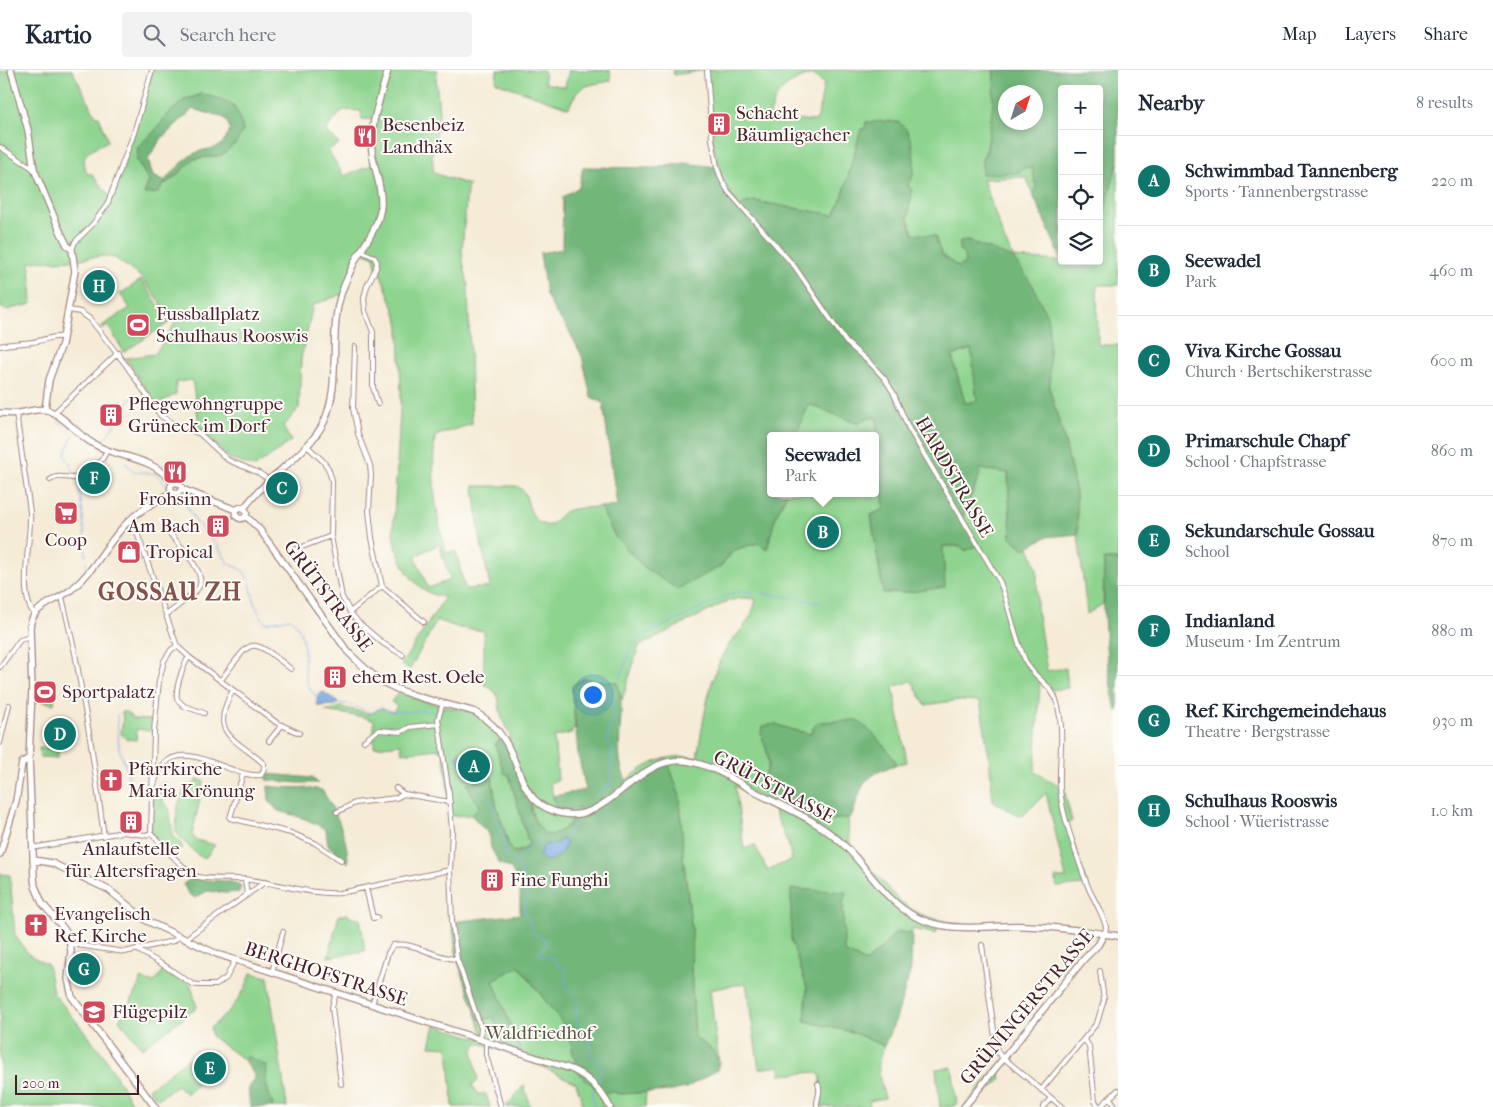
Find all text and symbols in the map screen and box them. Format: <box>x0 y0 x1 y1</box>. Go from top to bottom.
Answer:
search box <box>122 12 472 57</box>
text: Kartio <box>25 21 92 49</box>
icon: search <box>140 21 168 49</box>
text: Search here <box>180 24 276 46</box>
text: Map <box>1282 24 1316 45</box>
text: Layers <box>1344 24 1396 45</box>
text: Share <box>1424 24 1468 45</box>
north arrow <box>998 85 1043 130</box>
map controls <box>1058 85 1103 265</box>
button: + <box>1058 85 1103 130</box>
text: Nearby <box>1138 91 1204 115</box>
text: 8 results <box>1416 93 1473 112</box>
place label: Schacht Bäumligacher <box>736 102 851 146</box>
building icon: Schacht Bäumligacher <box>706 111 732 137</box>
place label: Besenbeiz Landhäx <box>382 114 464 158</box>
restaurant icon: Besenbeiz Landhäx <box>352 123 378 149</box>
button: − <box>1058 130 1103 175</box>
text: Schwimmbad Tannenberg <box>1185 160 1398 182</box>
text: A <box>1149 171 1159 190</box>
text: 220 m <box>1431 171 1473 190</box>
button: locate <box>1058 175 1103 220</box>
text: Sports · Tannenbergstrasse <box>1185 182 1368 201</box>
button: layers <box>1058 220 1103 265</box>
text: Seewadel <box>1185 250 1261 272</box>
text: B <box>1149 261 1159 280</box>
text: 460 m <box>1429 261 1473 280</box>
pin: H <box>83 267 115 305</box>
text: Park <box>1185 272 1217 291</box>
place label: Fussballplatz Schulhaus Rooswis <box>156 303 308 347</box>
sports icon: Fussballplatz Schulhaus Rooswis <box>125 312 151 338</box>
text: Viva Kirche Gossau <box>1185 340 1341 362</box>
text: C <box>1149 351 1159 370</box>
text: 600 m <box>1430 351 1473 370</box>
text: Church · Bertschikerstrasse <box>1185 362 1372 381</box>
place label: Pflegewohngruppe Grüneck im Dorf <box>128 393 283 437</box>
building icon: Pflegewohngruppe Grüneck im Dorf <box>98 402 124 428</box>
street label: HARDSTRASSE <box>911 413 998 542</box>
text: Primarschule Chapf <box>1185 430 1347 452</box>
popup <box>767 432 879 497</box>
text: D <box>1148 441 1160 460</box>
text: 860 m <box>1431 441 1473 460</box>
text: Seewadel <box>785 444 861 466</box>
text: School · Chapfstrasse <box>1185 452 1326 471</box>
pin: F <box>78 459 110 497</box>
restaurant icon: Frohsinn <box>162 459 188 485</box>
text: Park <box>785 466 817 485</box>
pin: C <box>266 469 298 507</box>
place label: Frohsinn <box>139 488 212 510</box>
supermarket icon: Coop <box>53 500 79 526</box>
building icon: Am Bach <box>205 513 231 539</box>
pin: B <box>807 513 839 551</box>
place label: Am Bach <box>127 515 200 537</box>
text: Sekundarschule Gossau <box>1185 520 1375 542</box>
place label: Coop <box>45 529 87 551</box>
text: E <box>1149 531 1159 550</box>
text: 870 m <box>1432 531 1473 550</box>
street label: GRÜTSTRASSE <box>279 536 377 656</box>
shop icon: Tropical <box>116 539 142 565</box>
place label: Tropical <box>146 541 213 563</box>
text: School <box>1185 542 1230 561</box>
district label: GOSSAU ZH <box>98 578 242 606</box>
text: Indianland <box>1185 610 1274 632</box>
text: F <box>1150 621 1158 640</box>
text: 880 m <box>1431 621 1473 640</box>
text: Museum · Im Zentrum <box>1185 632 1341 651</box>
building icon: ehem Rest. Oele <box>322 664 348 690</box>
place label: ehem Rest. Oele <box>352 666 485 688</box>
sports icon: Sportpalatz <box>32 679 58 705</box>
place label: Sportpalatz <box>62 681 155 703</box>
your location <box>580 682 606 708</box>
text: Ref. Kirchgemeindehaus <box>1185 700 1386 722</box>
text: G <box>1148 711 1160 730</box>
text: 930 m <box>1432 711 1473 730</box>
pin: D <box>44 715 76 753</box>
text: Theatre · Bergstrasse <box>1185 722 1330 741</box>
street label: GRÜTSTRASSE <box>710 746 839 828</box>
pin: A <box>458 747 490 785</box>
place label: Pfarrkirche Maria Krönung <box>128 758 256 802</box>
church icon: Pfarrkirche Maria Krönung <box>98 767 124 793</box>
text: Schulhaus Rooswis <box>1185 790 1337 812</box>
text: H <box>1148 801 1160 820</box>
text: 1.0 km <box>1430 801 1473 820</box>
building icon: Anlaufstelle für Altersfragen <box>118 809 144 835</box>
text: School · Wüeristrasse <box>1185 812 1329 831</box>
place label: Anlaufstelle für Altersfragen <box>65 838 197 882</box>
building icon: Fine Funghi <box>479 867 505 893</box>
place label: Fine Funghi <box>510 869 609 891</box>
place label: Evangelisch Ref. Kirche <box>54 903 151 947</box>
church icon: Evangelisch Ref. Kirche <box>23 912 49 938</box>
street label: GRÜNINGERSTRASSE <box>956 925 1099 1089</box>
street label: BERGHOFSTRASSE <box>242 937 411 1011</box>
pin: G <box>68 950 100 988</box>
school or university icon: Flügepilz <box>81 999 107 1025</box>
place label: Flügepilz <box>112 1001 187 1023</box>
park label: Waldfriedhof <box>484 1022 596 1044</box>
pin: E <box>194 1049 226 1087</box>
scale bar <box>15 1072 139 1095</box>
text: 200 m <box>22 1075 59 1092</box>

